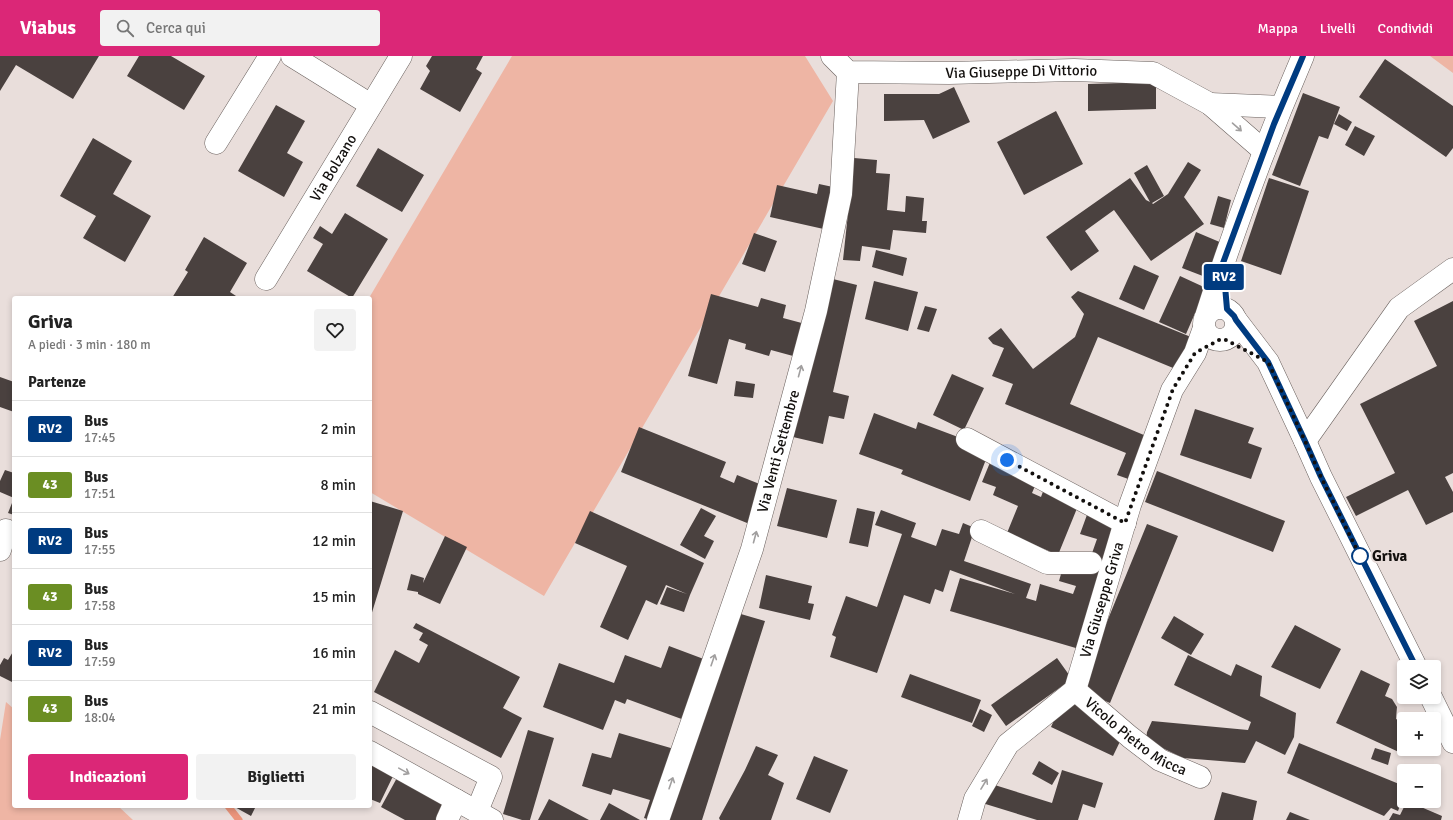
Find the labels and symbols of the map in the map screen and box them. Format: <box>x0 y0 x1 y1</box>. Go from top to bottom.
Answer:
street label: Via Giuseppe Di Vittorio <box>945 61 1098 82</box>
one-way arrow <box>1232 123 1242 132</box>
street label: Via Bolzano <box>306 131 361 205</box>
line badge: RV2 <box>1201 264 1247 290</box>
one-way arrow <box>797 365 804 378</box>
street label: Via Venti Settembre <box>753 388 803 515</box>
your location <box>997 450 1017 470</box>
one-way arrow <box>752 531 760 544</box>
street label: Via Giuseppe Griva <box>1076 540 1128 660</box>
marker: Griva <box>1351 547 1369 565</box>
place label: Griva <box>1372 547 1408 565</box>
one-way arrow <box>710 655 718 667</box>
street label: Vicolo Pietro Micca <box>1081 693 1189 779</box>
one-way arrow <box>398 768 410 775</box>
one-way arrow <box>667 778 675 790</box>
one-way arrow <box>981 778 989 790</box>

